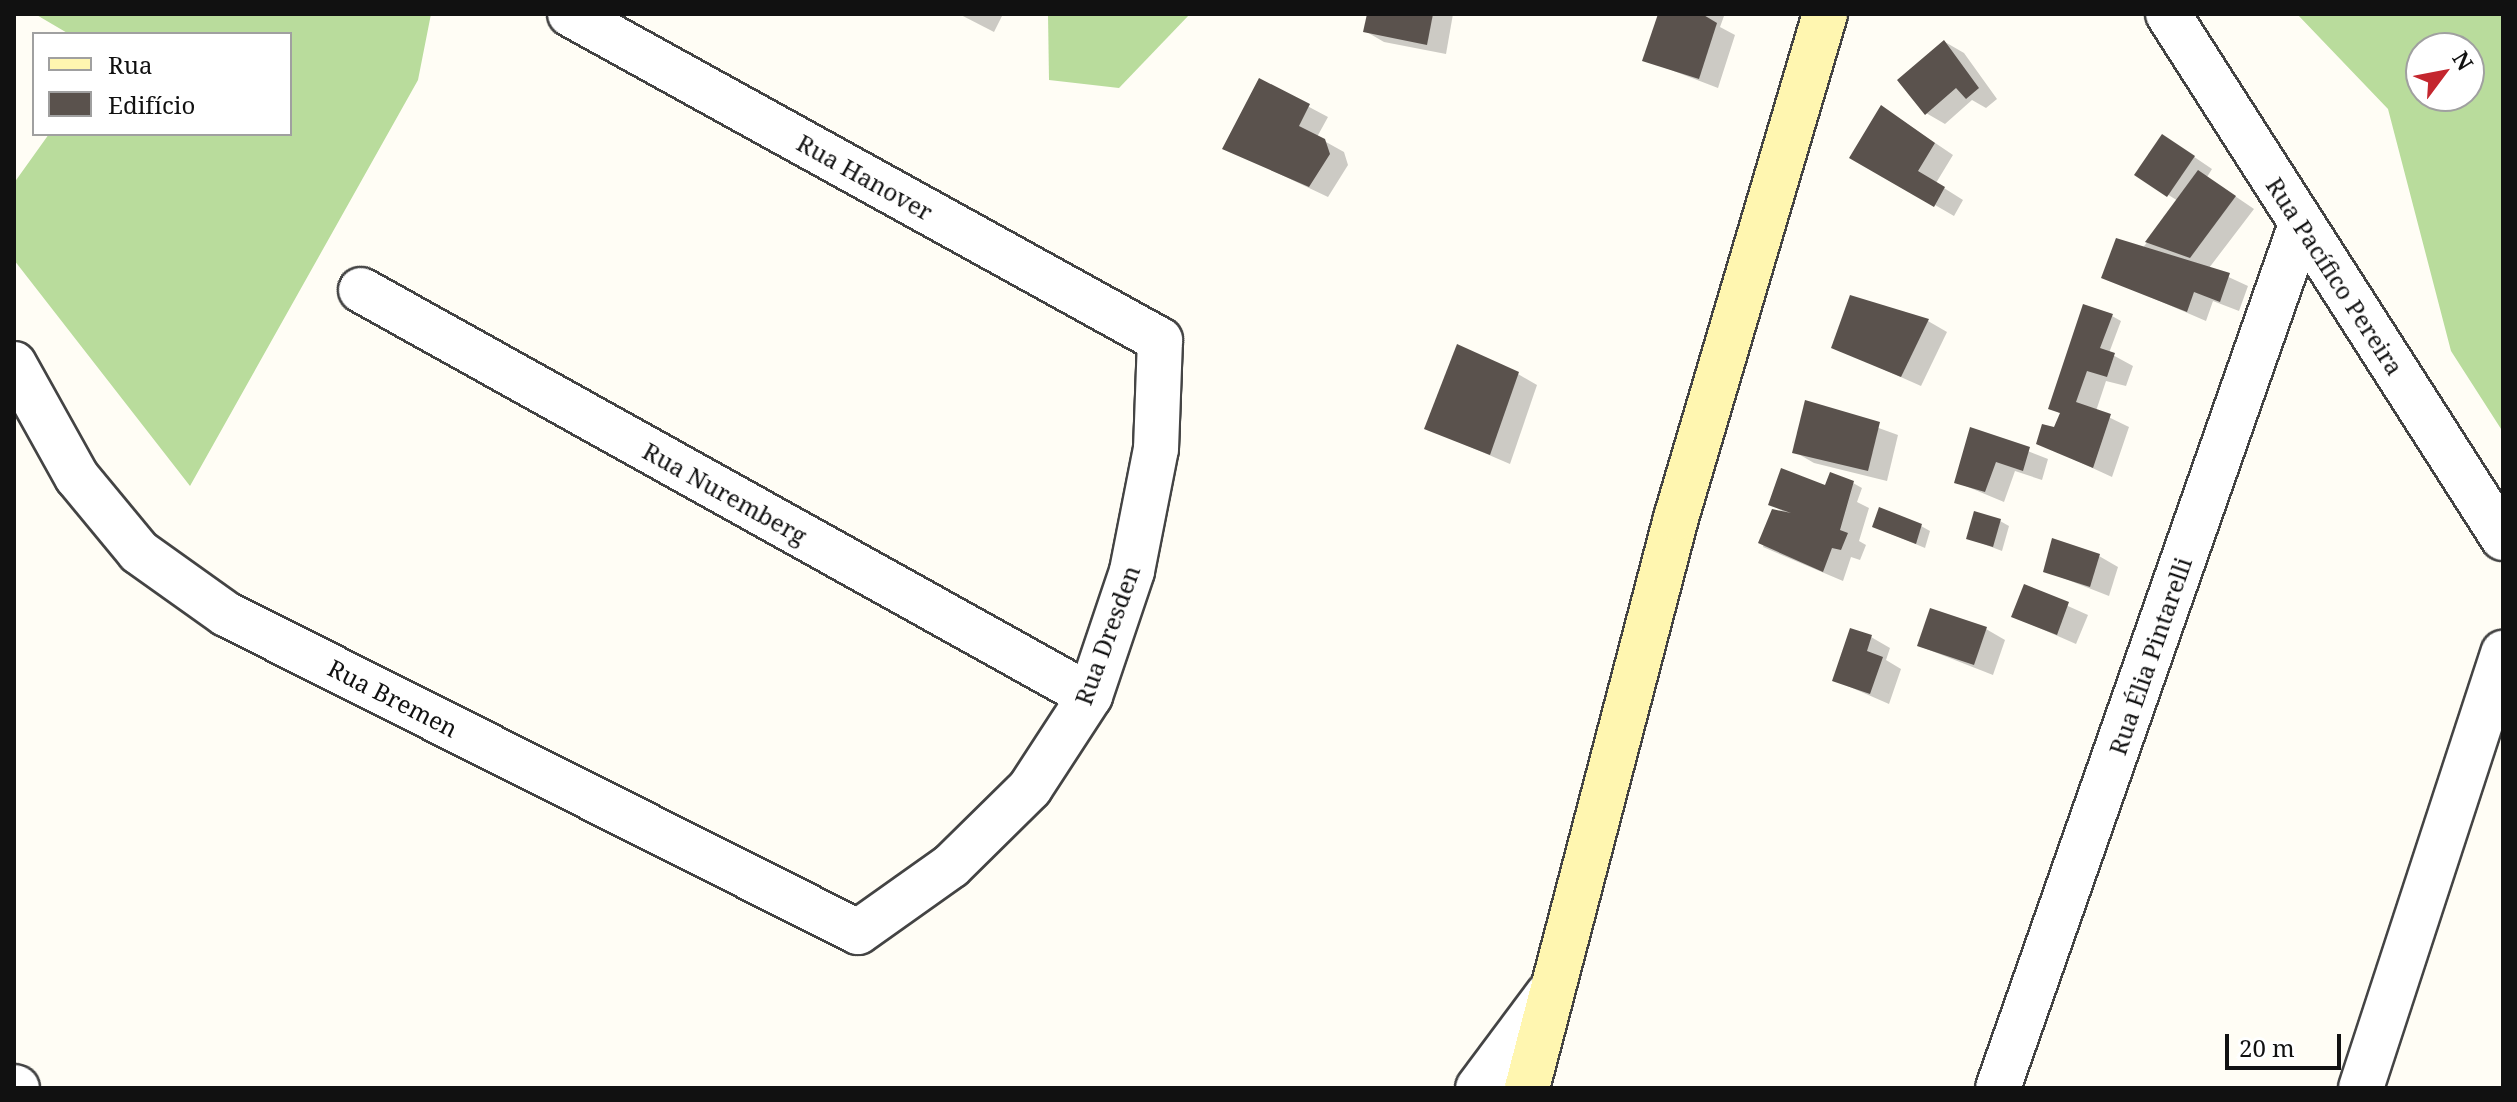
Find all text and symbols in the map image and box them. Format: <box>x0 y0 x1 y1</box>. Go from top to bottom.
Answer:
legend <box>32 32 292 136</box>
north arrow <box>2405 32 2485 112</box>
text: N <box>2446 45 2481 76</box>
text: Rua <box>108 48 153 81</box>
text: Edifício <box>108 88 195 121</box>
street label: Rua Hanover <box>792 128 938 226</box>
street label: Rua Pacífico Pereira <box>2260 172 2410 380</box>
street label: Rua Nuremberg <box>638 436 812 550</box>
street label: Rua Élia Pintarelli <box>2103 554 2197 758</box>
street label: Rua Dresden <box>1068 561 1146 709</box>
street label: Rua Bremen <box>323 653 463 743</box>
scale bar <box>2229 1018 2345 1068</box>
text: 20 m <box>2239 1031 2295 1064</box>

